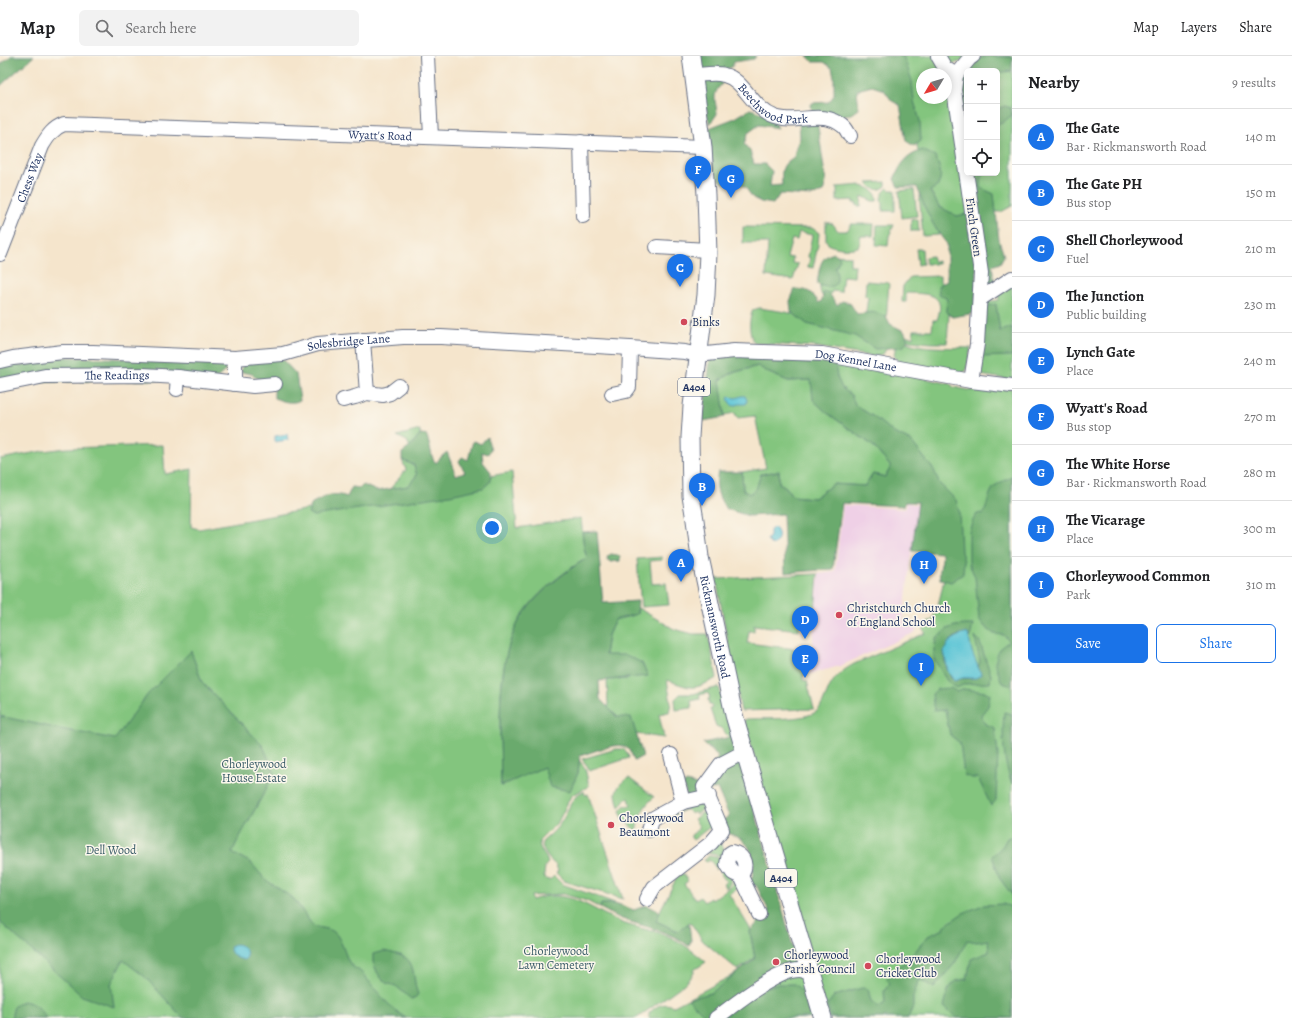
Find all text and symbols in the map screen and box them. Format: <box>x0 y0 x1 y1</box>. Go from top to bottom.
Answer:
search box <box>79 10 359 46</box>
text: Map <box>20 15 55 41</box>
icon: search <box>93 17 115 39</box>
text: Search here <box>125 18 197 38</box>
text: Map <box>1133 18 1159 37</box>
text: Layers <box>1181 18 1217 37</box>
text: Share <box>1239 18 1272 37</box>
north arrow <box>916 68 952 104</box>
map controls <box>964 68 1000 176</box>
button: + <box>964 68 1000 104</box>
text: Nearby <box>1028 71 1079 94</box>
text: 9 results <box>1232 74 1276 91</box>
street label: Beechwood Park <box>734 80 809 127</box>
button: − <box>964 104 1000 140</box>
text: The Gate <box>1066 118 1120 138</box>
street label: Wyatt's Road <box>347 126 413 145</box>
text: A <box>1037 128 1045 145</box>
text: 140 m <box>1245 128 1276 145</box>
text: Bar · Rickmansworth Road <box>1066 138 1206 155</box>
button: locate <box>964 140 1000 176</box>
street label: Chess Way <box>13 150 47 205</box>
pin: F <box>685 156 711 189</box>
pin: G <box>718 165 744 198</box>
text: The Gate PH <box>1066 174 1142 194</box>
text: B <box>1037 184 1045 201</box>
text: 150 m <box>1246 184 1276 201</box>
text: Bus stop <box>1066 194 1111 211</box>
street label: Finch Green <box>962 197 986 258</box>
text: Shell Chorleywood <box>1066 230 1183 250</box>
text: C <box>1037 240 1045 257</box>
text: 210 m <box>1245 240 1276 257</box>
text: Fuel <box>1066 250 1089 267</box>
pin: C <box>667 254 693 287</box>
text: The Junction <box>1066 286 1144 306</box>
text: D <box>1036 296 1046 313</box>
text: 230 m <box>1244 296 1276 313</box>
text: Public building <box>1066 306 1146 323</box>
place label: Binks <box>692 314 720 330</box>
marker: Binks <box>679 317 689 327</box>
street label: Solesbridge Lane <box>305 330 391 355</box>
text: Lynch Gate <box>1066 342 1135 362</box>
street label: Dog Kennel Lane <box>815 346 898 375</box>
text: E <box>1037 352 1045 369</box>
text: 240 m <box>1244 352 1276 369</box>
text: Place <box>1066 362 1094 379</box>
street label: The Readings <box>85 367 150 384</box>
road number: A404 <box>678 378 710 396</box>
text: Wyatt's Road <box>1066 398 1148 418</box>
text: F <box>1038 408 1044 425</box>
text: 270 m <box>1244 408 1276 425</box>
text: Bus stop <box>1066 418 1111 435</box>
text: The White Horse <box>1066 454 1170 474</box>
text: G <box>1037 464 1045 481</box>
text: 280 m <box>1243 464 1276 481</box>
pin: B <box>689 473 715 506</box>
text: Bar · Rickmansworth Road <box>1066 474 1206 491</box>
text: The Vicarage <box>1066 510 1145 530</box>
your location <box>482 518 502 538</box>
text: H <box>1036 520 1046 537</box>
text: 300 m <box>1243 520 1276 537</box>
text: Place <box>1066 530 1094 547</box>
pin: A <box>668 549 694 582</box>
pin: H <box>911 551 937 584</box>
text: Chorleywood Common <box>1066 566 1210 586</box>
street label: Rickmansworth Road <box>696 574 734 681</box>
text: I <box>1039 576 1043 593</box>
text: 310 m <box>1246 576 1276 593</box>
text: Park <box>1066 586 1090 603</box>
place label: Christchurch Church of England School <box>847 600 951 630</box>
pin: D <box>792 606 818 639</box>
marker: Christchurch Church of England School <box>834 610 844 620</box>
button: Save <box>1028 624 1148 663</box>
button: Share <box>1156 624 1276 663</box>
pin: E <box>792 645 818 678</box>
pin: I <box>908 653 934 686</box>
park label: Chorleywood House Estate <box>222 756 287 786</box>
place label: Chorleywood Beaumont <box>619 810 684 840</box>
marker: Chorleywood Beaumont <box>606 820 616 830</box>
park label: Dell Wood <box>86 842 137 858</box>
road number: A404 <box>765 869 797 887</box>
park label: Chorleywood Lawn Cemetery <box>518 943 595 973</box>
place label: Chorleywood Parish Council <box>784 947 855 977</box>
place label: Chorleywood Cricket Club <box>876 951 941 981</box>
marker: Chorleywood Parish Council <box>771 957 781 967</box>
marker: Chorleywood Cricket Club <box>863 961 873 971</box>

